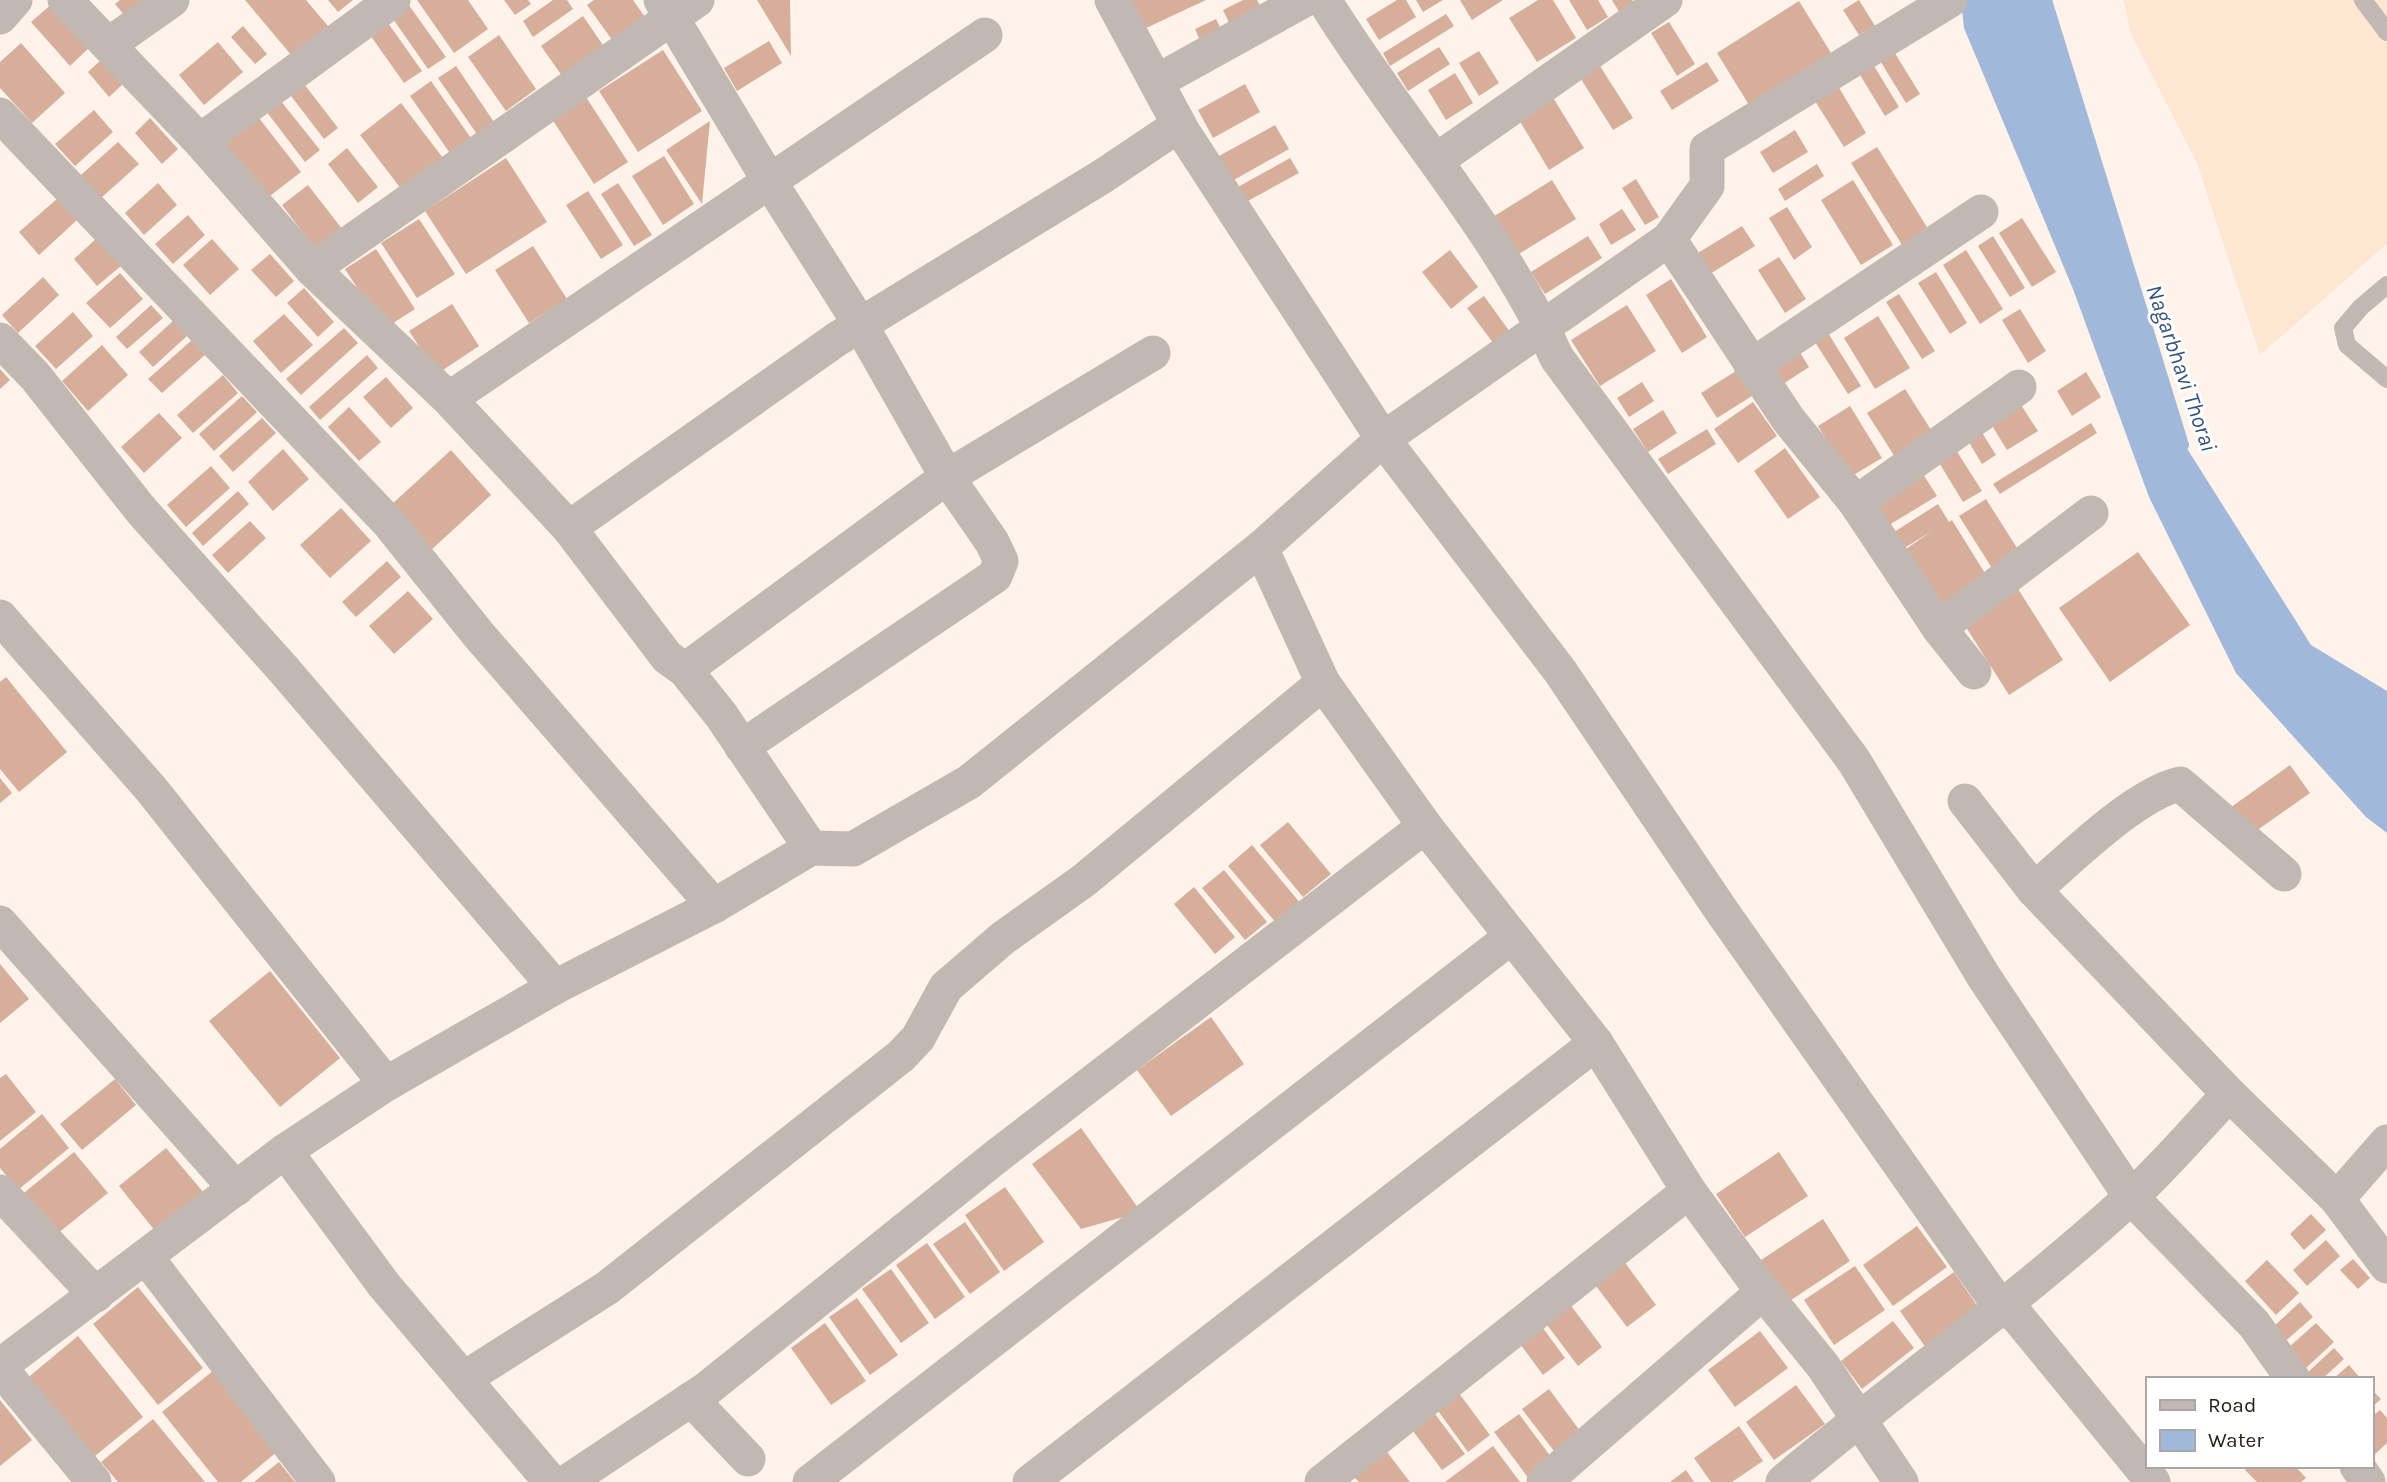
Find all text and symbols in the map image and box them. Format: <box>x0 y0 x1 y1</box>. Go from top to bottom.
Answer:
water label: Nagarbhavi Thorai <box>2140 281 2223 455</box>
legend <box>2146 1377 2373 1468</box>
text: Road <box>2208 1393 2256 1417</box>
text: Water <box>2208 1428 2264 1452</box>

